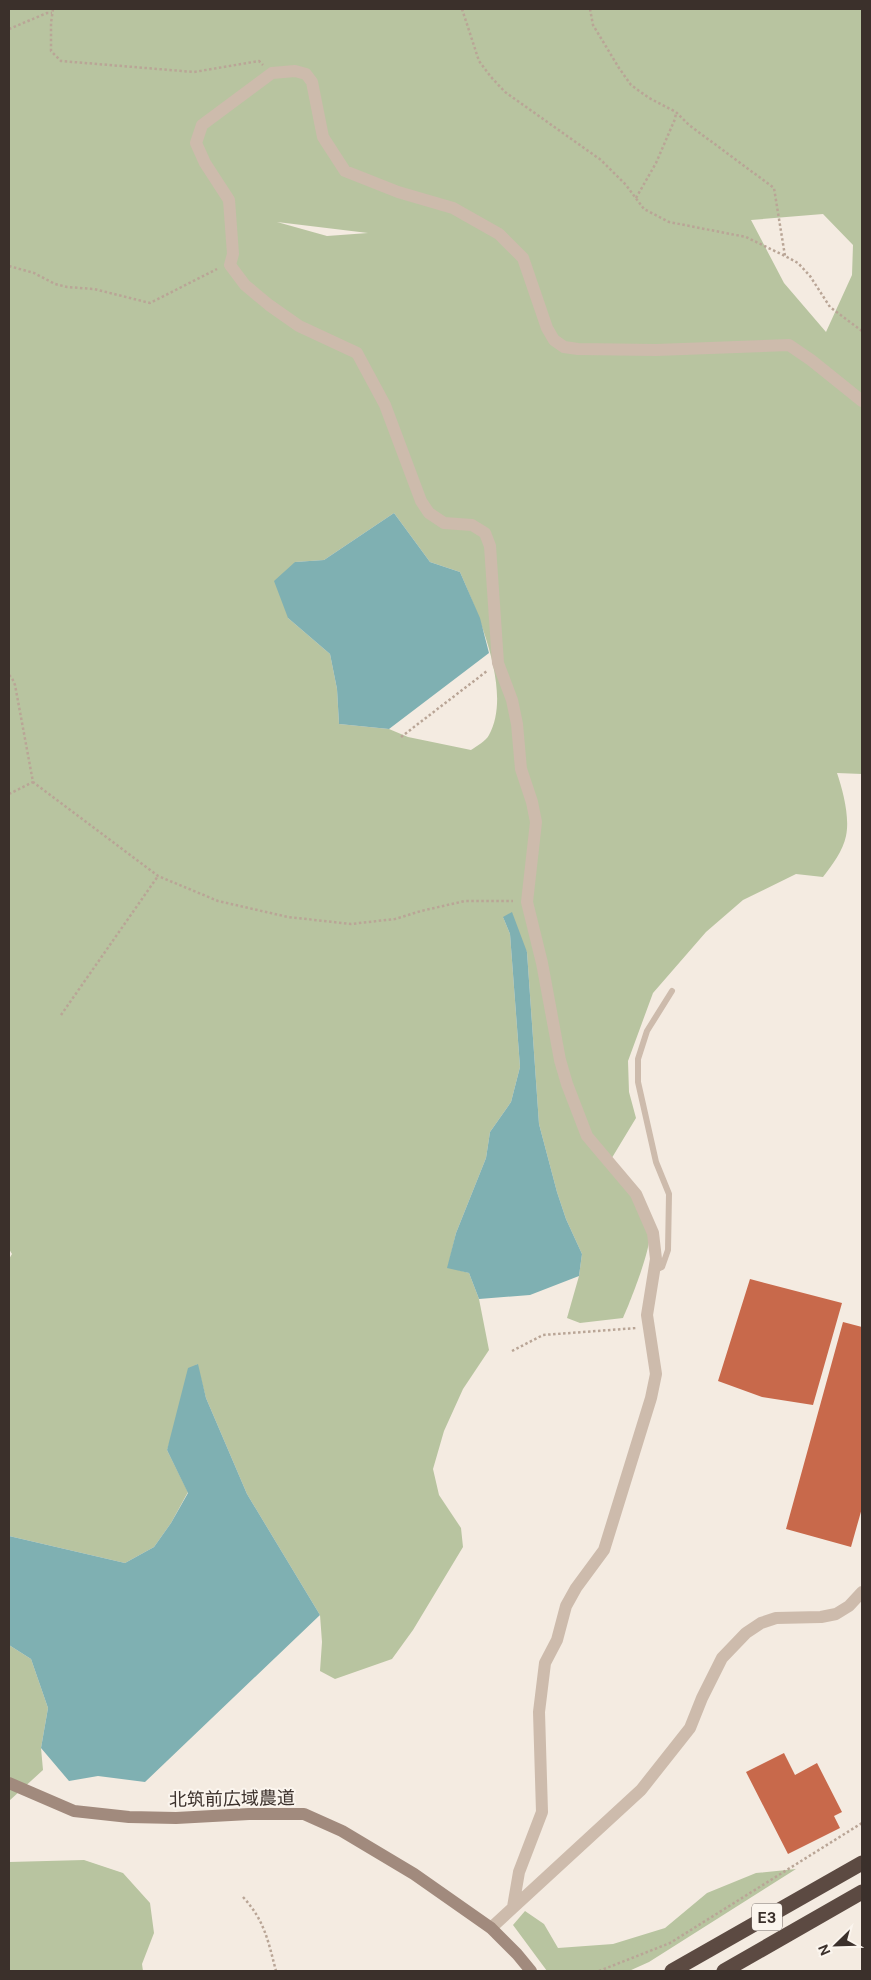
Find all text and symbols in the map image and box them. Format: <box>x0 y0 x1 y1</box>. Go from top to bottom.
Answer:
street label: 北筑前広域農道 <box>169 1786 295 1812</box>
road number: E3 <box>752 1904 782 1930</box>
north arrow <box>811 1920 861 1970</box>
text: N <box>814 1942 834 1958</box>

